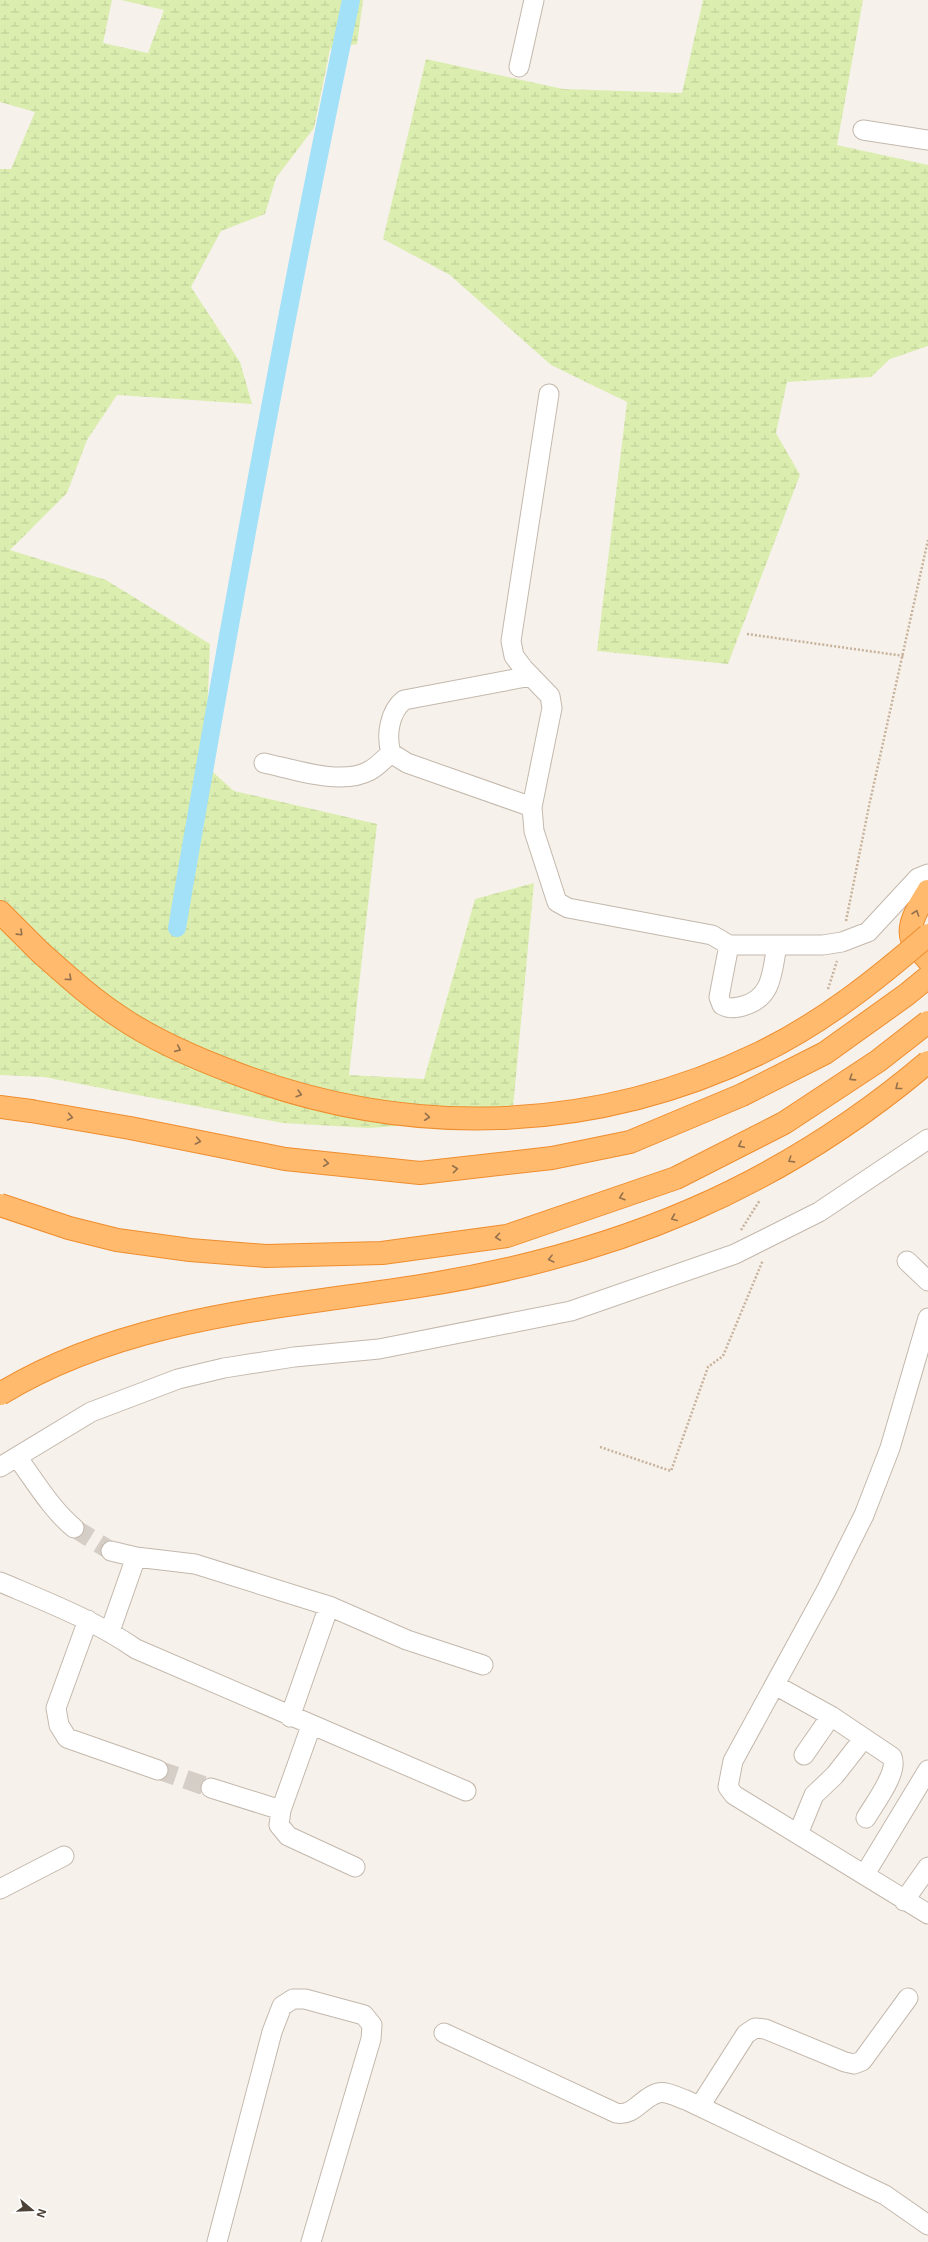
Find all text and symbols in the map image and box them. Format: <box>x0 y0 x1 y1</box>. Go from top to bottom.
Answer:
one-way arrow <box>911 910 920 917</box>
one-way arrow <box>15 928 23 936</box>
one-way arrow <box>64 974 72 981</box>
one-way arrow <box>173 1044 181 1052</box>
one-way arrow <box>849 1073 856 1081</box>
one-way arrow <box>896 1082 903 1089</box>
one-way arrow <box>296 1089 303 1098</box>
one-way arrow <box>67 1113 73 1121</box>
one-way arrow <box>424 1113 430 1122</box>
one-way arrow <box>194 1137 201 1145</box>
one-way arrow <box>737 1140 745 1148</box>
one-way arrow <box>788 1155 795 1163</box>
one-way arrow <box>323 1158 329 1167</box>
one-way arrow <box>452 1165 458 1174</box>
one-way arrow <box>618 1192 625 1200</box>
one-way arrow <box>671 1213 679 1221</box>
one-way arrow <box>495 1232 501 1241</box>
one-way arrow <box>548 1254 554 1262</box>
north arrow <box>12 2190 52 2230</box>
text: N <box>33 2207 49 2220</box>

